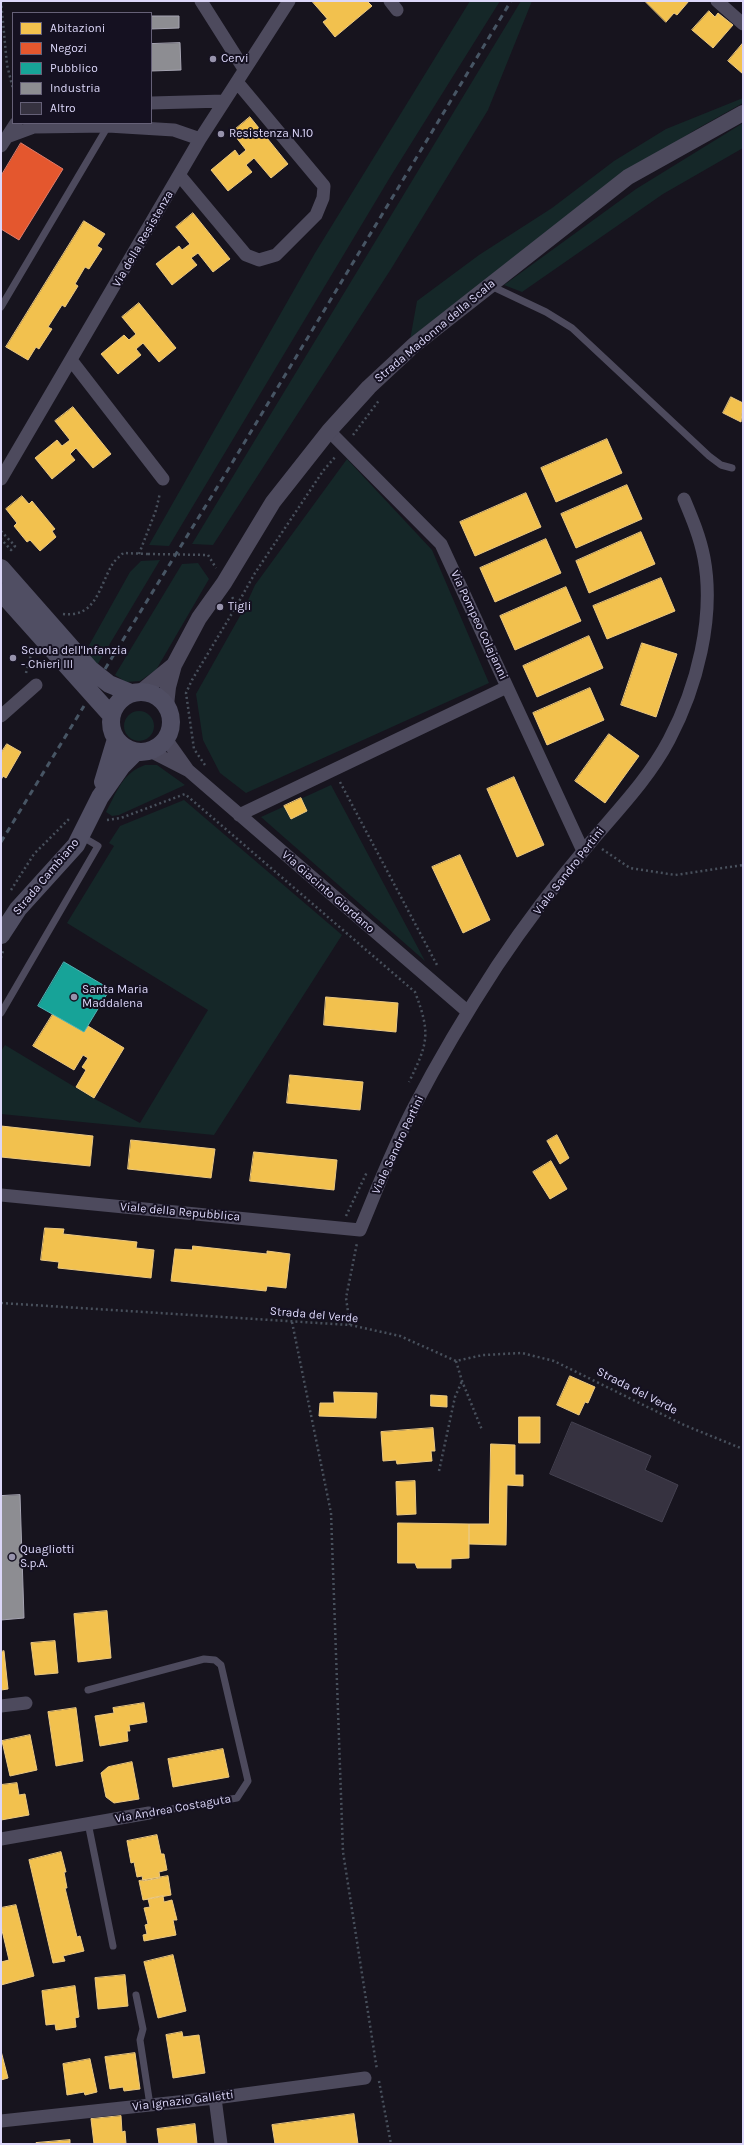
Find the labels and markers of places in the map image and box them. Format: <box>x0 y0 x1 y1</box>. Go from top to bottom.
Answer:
place label: Cervi <box>221 52 248 66</box>
marker: Cervi <box>208 54 218 64</box>
place label: Resistenza N.10 <box>229 127 313 141</box>
marker: Resistenza N.10 <box>216 129 226 139</box>
place label: Tigli <box>228 600 251 614</box>
marker: Tigli <box>215 602 225 612</box>
place label: Scuola dell'Infanzia - Chieri III <box>21 644 127 672</box>
marker: Scuola dell'Infanzia - Chieri III <box>8 653 18 663</box>
place label: Santa Maria Maddalena <box>82 983 148 1011</box>
marker: Santa Maria Maddalena <box>69 992 79 1002</box>
place label: Quagliotti S.p.A. <box>20 1543 75 1571</box>
marker: Quagliotti S.p.A. <box>7 1552 17 1562</box>

